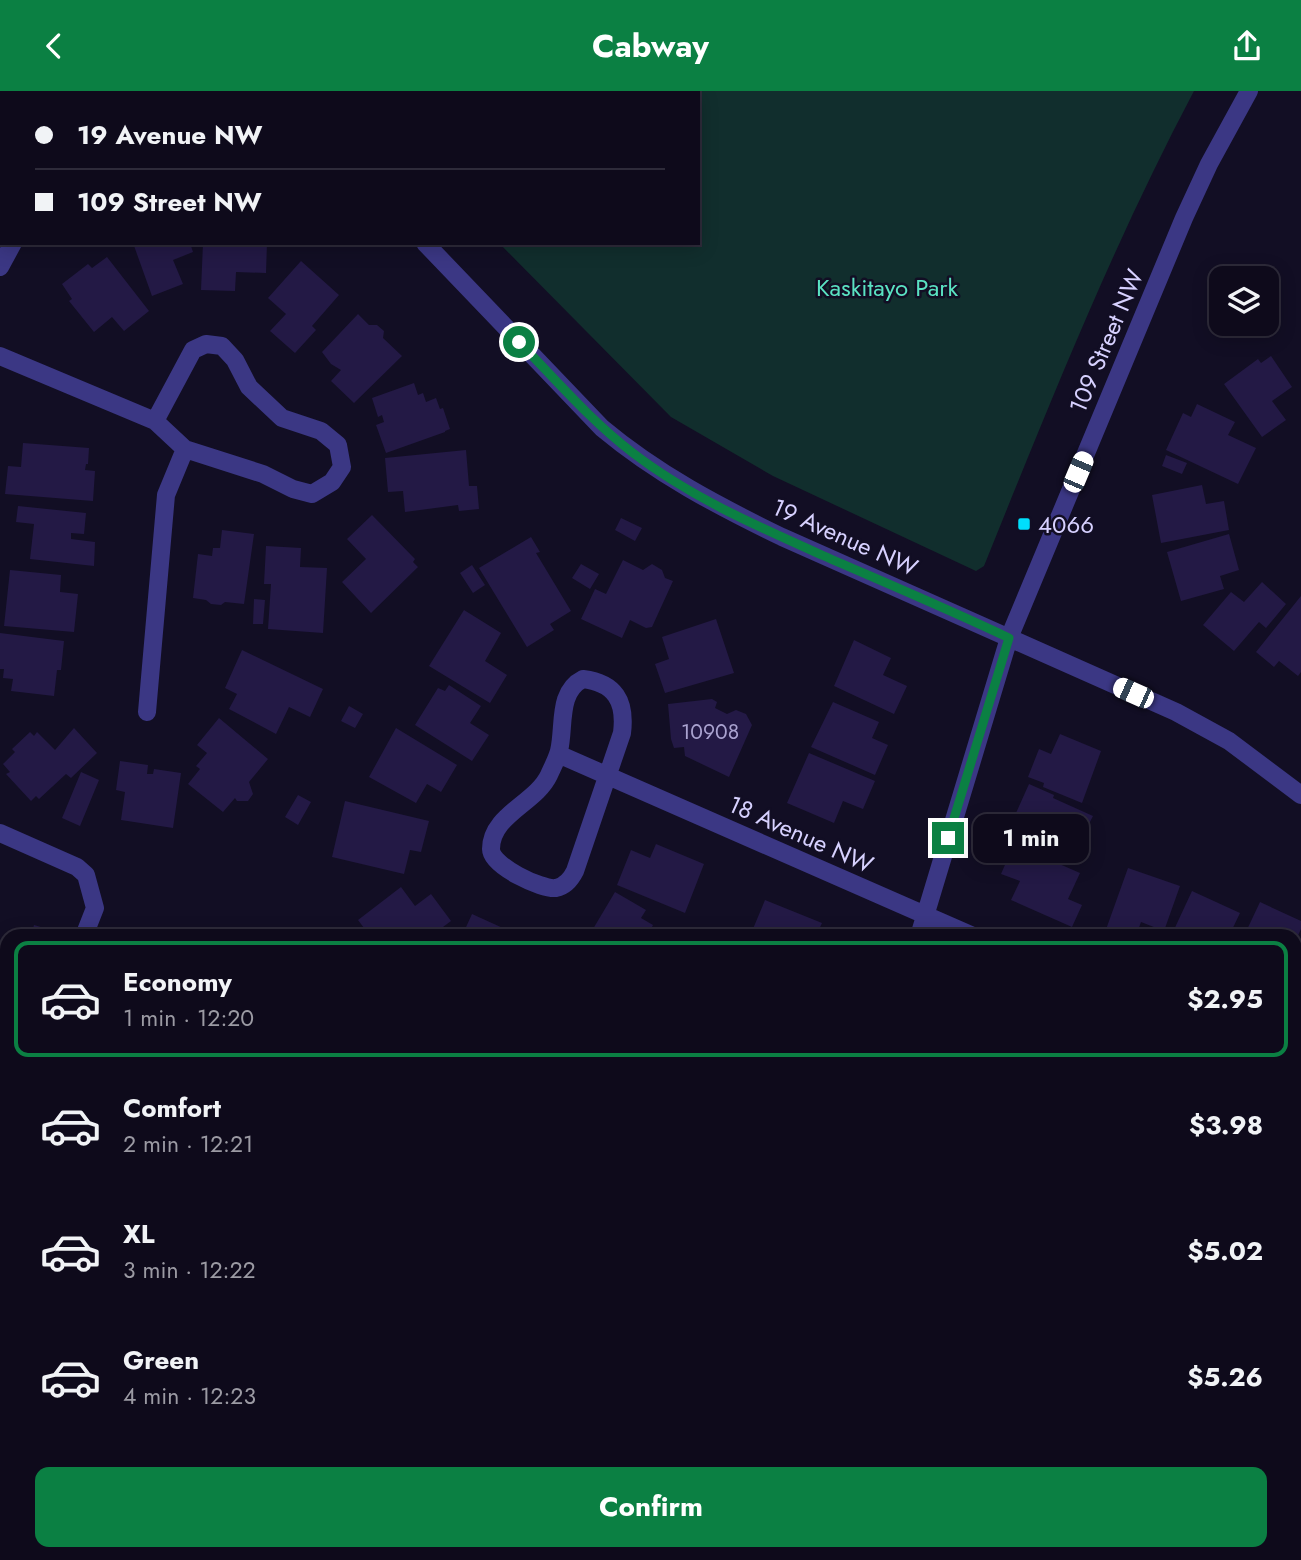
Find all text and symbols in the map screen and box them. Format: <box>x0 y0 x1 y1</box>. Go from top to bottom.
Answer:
text: Cabway <box>592 23 709 69</box>
icon: back <box>35 27 73 65</box>
icon: share <box>1228 27 1266 65</box>
text: 19 Avenue NW <box>77 116 262 154</box>
text: 109 Street NW <box>77 183 262 221</box>
street label: 109 Street NW <box>1060 264 1152 418</box>
map controls <box>1209 266 1279 336</box>
button: layers <box>1209 266 1279 336</box>
park label: Kaskitayo Park <box>816 270 958 305</box>
route start <box>503 326 535 358</box>
car <box>1061 449 1096 495</box>
street label: 19 Avenue NW <box>767 489 924 585</box>
place label: 4066 <box>1038 507 1094 542</box>
marker: 4066 <box>1016 516 1032 532</box>
car <box>1110 675 1157 711</box>
house number: 10908 <box>681 717 739 747</box>
street label: 18 Avenue NW <box>723 786 879 882</box>
callout: 1 min <box>972 813 1088 863</box>
text: 1 min <box>1002 821 1060 855</box>
route end <box>932 822 964 854</box>
text: Economy <box>123 963 232 1001</box>
icon: car <box>39 968 102 1031</box>
text: $2.95 <box>1187 980 1263 1018</box>
text: 1 min · 12:20 <box>123 1001 254 1035</box>
text: Comfort <box>123 1089 221 1127</box>
icon: car <box>39 1094 102 1157</box>
text: $3.98 <box>1189 1106 1263 1144</box>
text: 2 min · 12:21 <box>123 1127 253 1161</box>
text: XL <box>123 1215 155 1253</box>
icon: car <box>39 1220 102 1283</box>
text: $5.02 <box>1187 1232 1263 1270</box>
text: 3 min · 12:22 <box>123 1253 256 1287</box>
text: Green <box>123 1341 199 1379</box>
icon: car <box>39 1346 102 1409</box>
text: $5.26 <box>1187 1358 1263 1396</box>
text: 4 min · 12:23 <box>123 1379 256 1413</box>
button: Confirm <box>35 1467 1267 1547</box>

